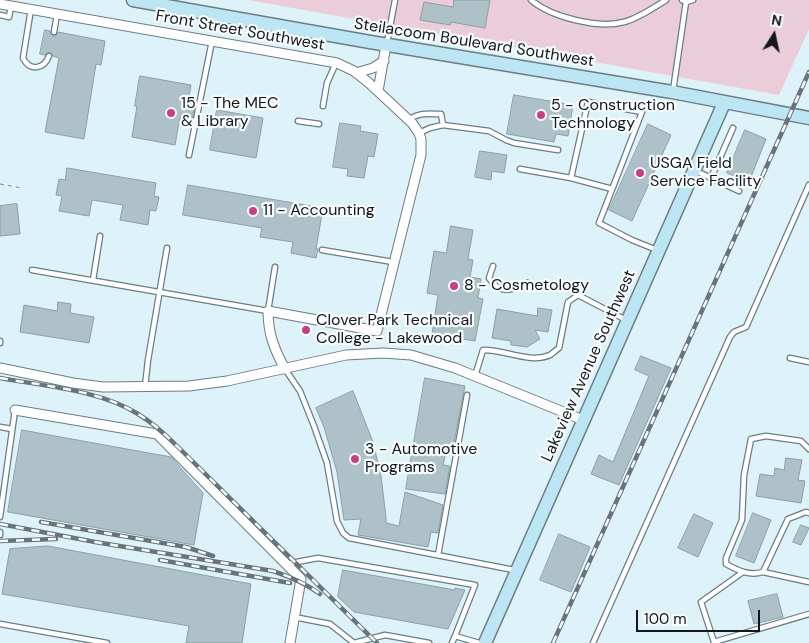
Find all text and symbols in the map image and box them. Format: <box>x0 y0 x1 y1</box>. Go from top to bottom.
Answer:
street label: Front Street Southwest <box>154 7 326 55</box>
north arrow <box>749 10 799 60</box>
text: N <box>770 10 783 30</box>
street label: Steilacoom Boulevard Southwest <box>353 15 595 71</box>
place label: 15 - The MEC & Library <box>181 94 278 132</box>
place label: 5 - Construction Technology <box>551 96 675 134</box>
marker: 15 - The MEC & Library <box>165 107 177 119</box>
marker: 5 - Construction Technology <box>535 109 547 121</box>
place label: USGA Field Service Facility <box>650 154 761 192</box>
marker: USGA Field Service Facility <box>634 167 646 179</box>
place label: 11 - Accounting <box>263 201 375 221</box>
marker: 11 - Accounting <box>247 205 259 217</box>
street label: Lakeview Avenue Southwest <box>538 267 640 465</box>
place label: 8 - Cosmetology <box>464 276 589 296</box>
marker: 8 - Cosmetology <box>448 280 460 292</box>
place label: Clover Park Technical College - Lakewood <box>316 311 473 349</box>
marker: Clover Park Technical College - Lakewood <box>300 324 312 336</box>
place label: 3 - Automotive Programs <box>365 440 477 478</box>
marker: 3 - Automotive Programs <box>349 453 361 465</box>
scale bar <box>639 600 763 632</box>
text: 100 m <box>644 609 687 629</box>

